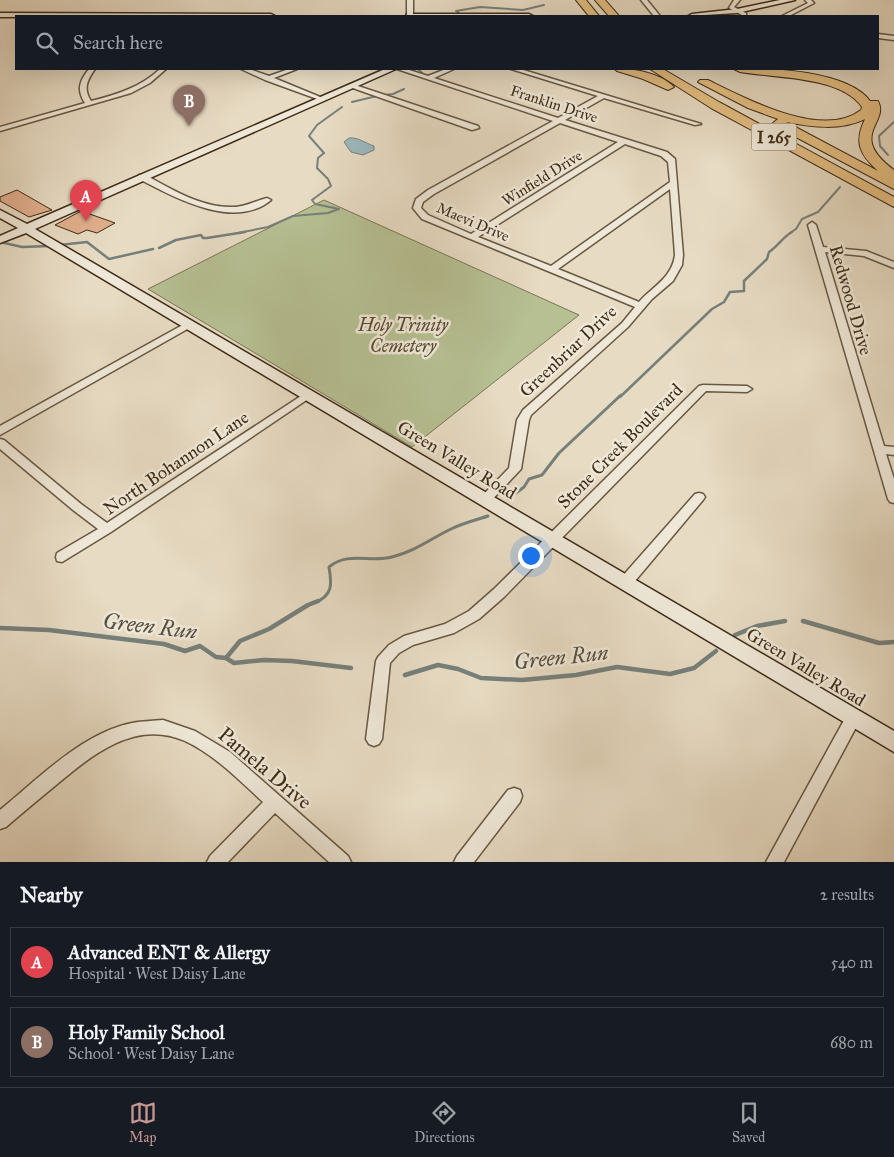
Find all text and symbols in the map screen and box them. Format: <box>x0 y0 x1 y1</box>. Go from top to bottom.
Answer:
search box <box>15 15 879 70</box>
icon: search <box>33 29 61 57</box>
text: Search here <box>73 31 163 54</box>
street label: Franklin Drive <box>508 81 600 127</box>
pin: B <box>173 85 205 126</box>
road number: I 265 <box>752 124 796 150</box>
street label: Winfield Drive <box>499 146 585 210</box>
pin: A <box>70 180 102 221</box>
street label: Maevi Drive <box>434 199 512 245</box>
street label: Redwood Drive <box>825 242 877 358</box>
street label: Greenbriar Drive <box>515 300 621 402</box>
park label: Holy Trinity Cemetery <box>357 314 449 357</box>
street label: Stone Creek Boulevard <box>553 379 687 513</box>
street label: North Bohannon Lane <box>99 406 253 520</box>
street label: Green Valley Road <box>394 416 520 504</box>
your location <box>518 543 544 569</box>
water label: Green Run <box>101 607 199 645</box>
street label: Green Valley Road <box>743 623 869 711</box>
water label: Green Run <box>512 639 610 675</box>
street label: Pamela Drive <box>213 721 317 815</box>
text: Nearby <box>20 882 83 908</box>
text: 2 results <box>820 885 874 904</box>
text: Advanced ENT & Allergy <box>68 941 270 964</box>
text: A <box>32 953 42 972</box>
text: 540 m <box>831 953 873 972</box>
text: Hospital · West Daisy Lane <box>68 964 246 983</box>
text: Holy Family School <box>68 1021 225 1044</box>
text: B <box>32 1033 42 1052</box>
text: 680 m <box>830 1033 873 1052</box>
text: School · West Daisy Lane <box>68 1044 234 1063</box>
tab: Map <box>129 1099 157 1146</box>
tab: Directions <box>414 1099 475 1146</box>
tab: Saved <box>732 1099 765 1146</box>

